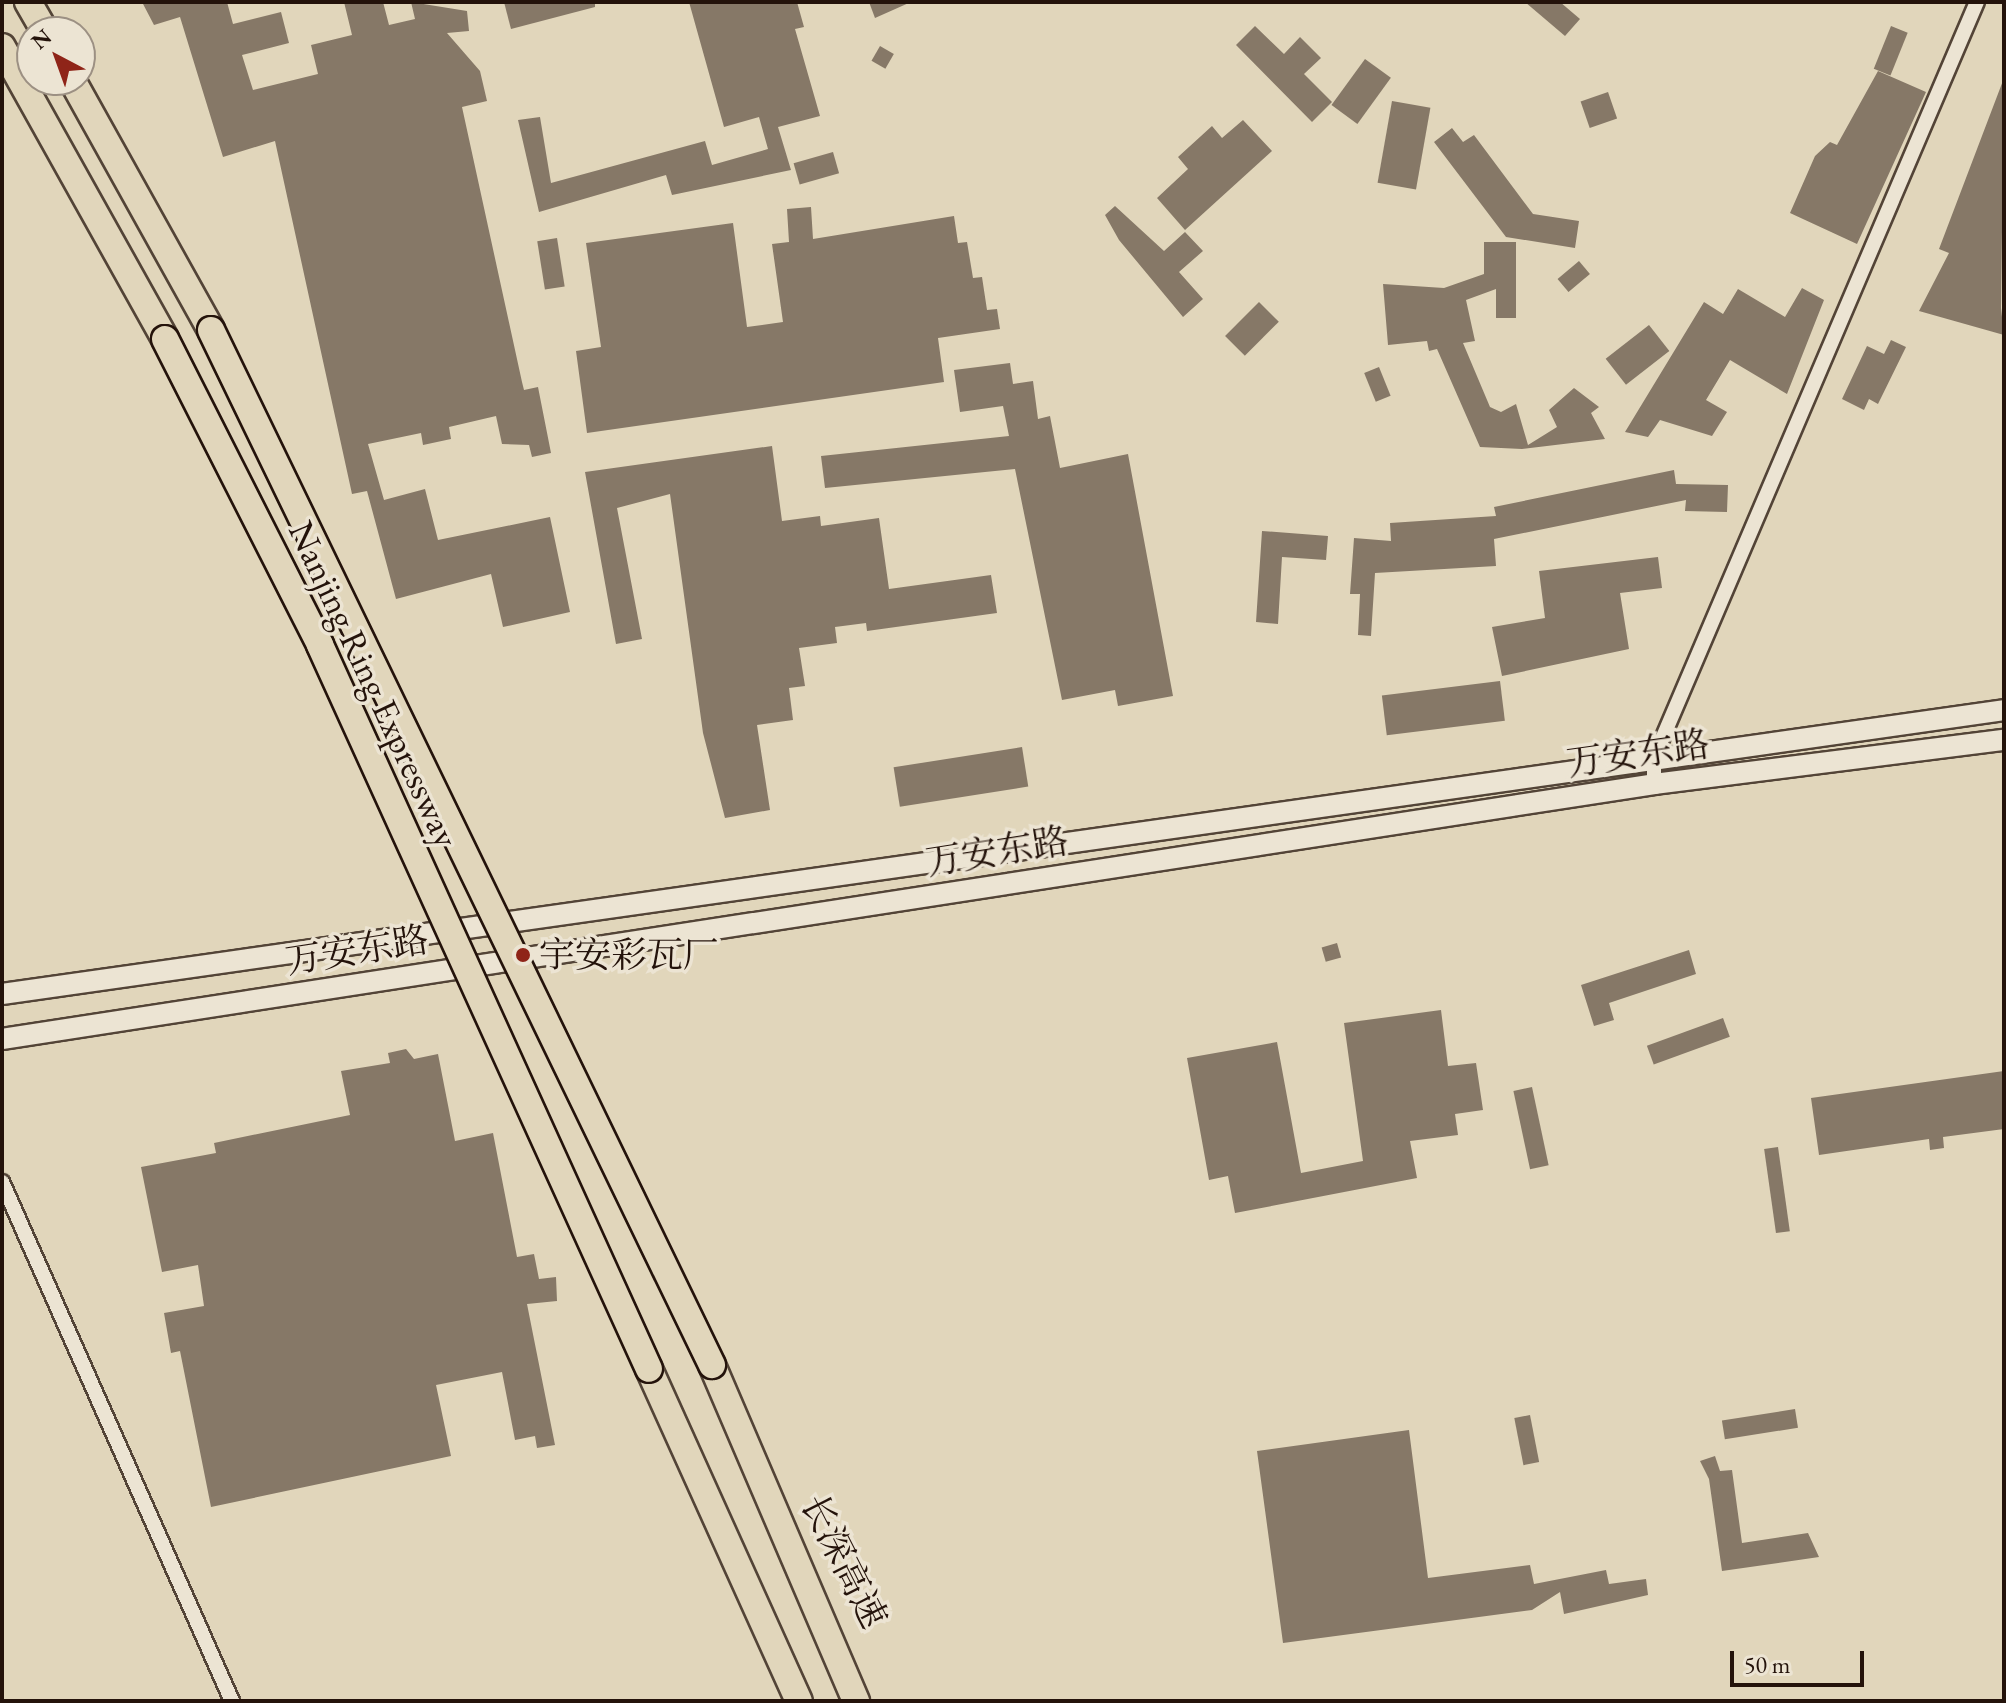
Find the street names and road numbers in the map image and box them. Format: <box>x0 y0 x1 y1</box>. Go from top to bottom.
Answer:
street label: Nanjing Ring Expressway <box>279 514 469 854</box>
street label: 万安东路 <box>1564 722 1712 784</box>
street label: 万安东路 <box>923 818 1071 884</box>
street label: 万安东路 <box>283 917 431 983</box>
street label: 长深高速 <box>792 1487 896 1635</box>

